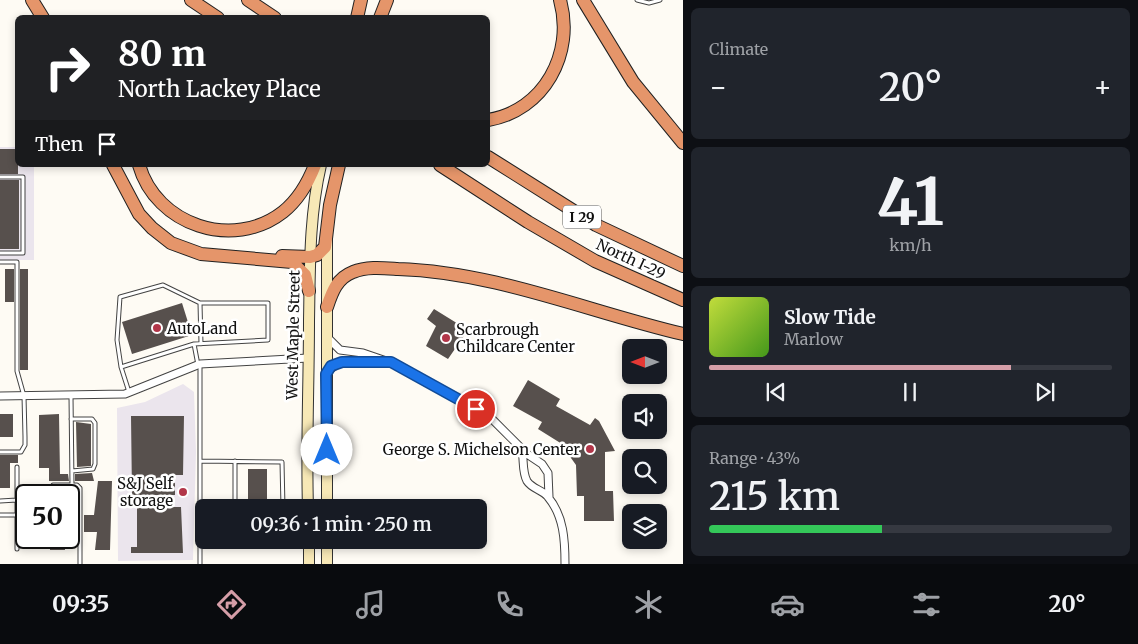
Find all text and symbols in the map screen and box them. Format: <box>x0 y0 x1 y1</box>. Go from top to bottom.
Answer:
text: 80 m <box>118 32 206 76</box>
icon: right <box>35 35 100 100</box>
text: Climate <box>709 39 768 59</box>
text: 20° <box>879 64 942 111</box>
text: − <box>709 69 728 105</box>
text: + <box>1093 69 1112 105</box>
text: North Lackey Place <box>118 75 321 103</box>
icon: arrive <box>93 130 121 158</box>
text: Then <box>35 132 83 156</box>
text: 41 <box>877 161 944 243</box>
road number: I 29 <box>563 206 601 228</box>
street label: North I-29 <box>593 235 669 283</box>
text: km/h <box>889 235 932 255</box>
street label: West Maple Street <box>282 270 304 401</box>
text: Slow Tide <box>784 305 876 329</box>
place label: AutoLand <box>166 319 237 338</box>
place label: Scarbrough Childcare Center <box>456 320 575 356</box>
marker: AutoLand <box>151 322 163 334</box>
text: Marlow <box>784 329 843 349</box>
marker: Scarbrough Childcare Center <box>440 332 452 344</box>
north arrow <box>622 339 668 384</box>
map controls <box>622 339 667 549</box>
icon: previous <box>762 378 790 406</box>
icon: pause <box>896 378 924 406</box>
icon: next <box>1031 378 1059 406</box>
pin <box>455 388 497 430</box>
button: sound <box>622 394 667 439</box>
icon: arrive <box>462 395 490 423</box>
position arrow <box>300 423 352 475</box>
place label: George S. Michelson Center <box>383 440 580 459</box>
marker: George S. Michelson Center <box>584 443 596 455</box>
text: Range · 43% <box>709 448 800 468</box>
button: search <box>622 449 667 494</box>
text: 215 km <box>709 473 840 520</box>
place label: S&J Self storage <box>117 474 174 510</box>
speed limit sign: 50 <box>15 484 80 549</box>
marker: S&J Self storage <box>177 486 189 498</box>
button: layers <box>622 504 667 549</box>
text: 09:36 · 1 min · 250 m <box>250 512 432 536</box>
icon: directions <box>214 587 249 622</box>
icon: music <box>353 587 388 622</box>
icon: phone <box>492 587 527 622</box>
icon: climate <box>631 587 666 622</box>
icon: car <box>770 587 805 622</box>
icon: filters <box>909 587 944 622</box>
text: 09:35 <box>52 590 109 618</box>
text: 20° <box>1049 590 1086 618</box>

